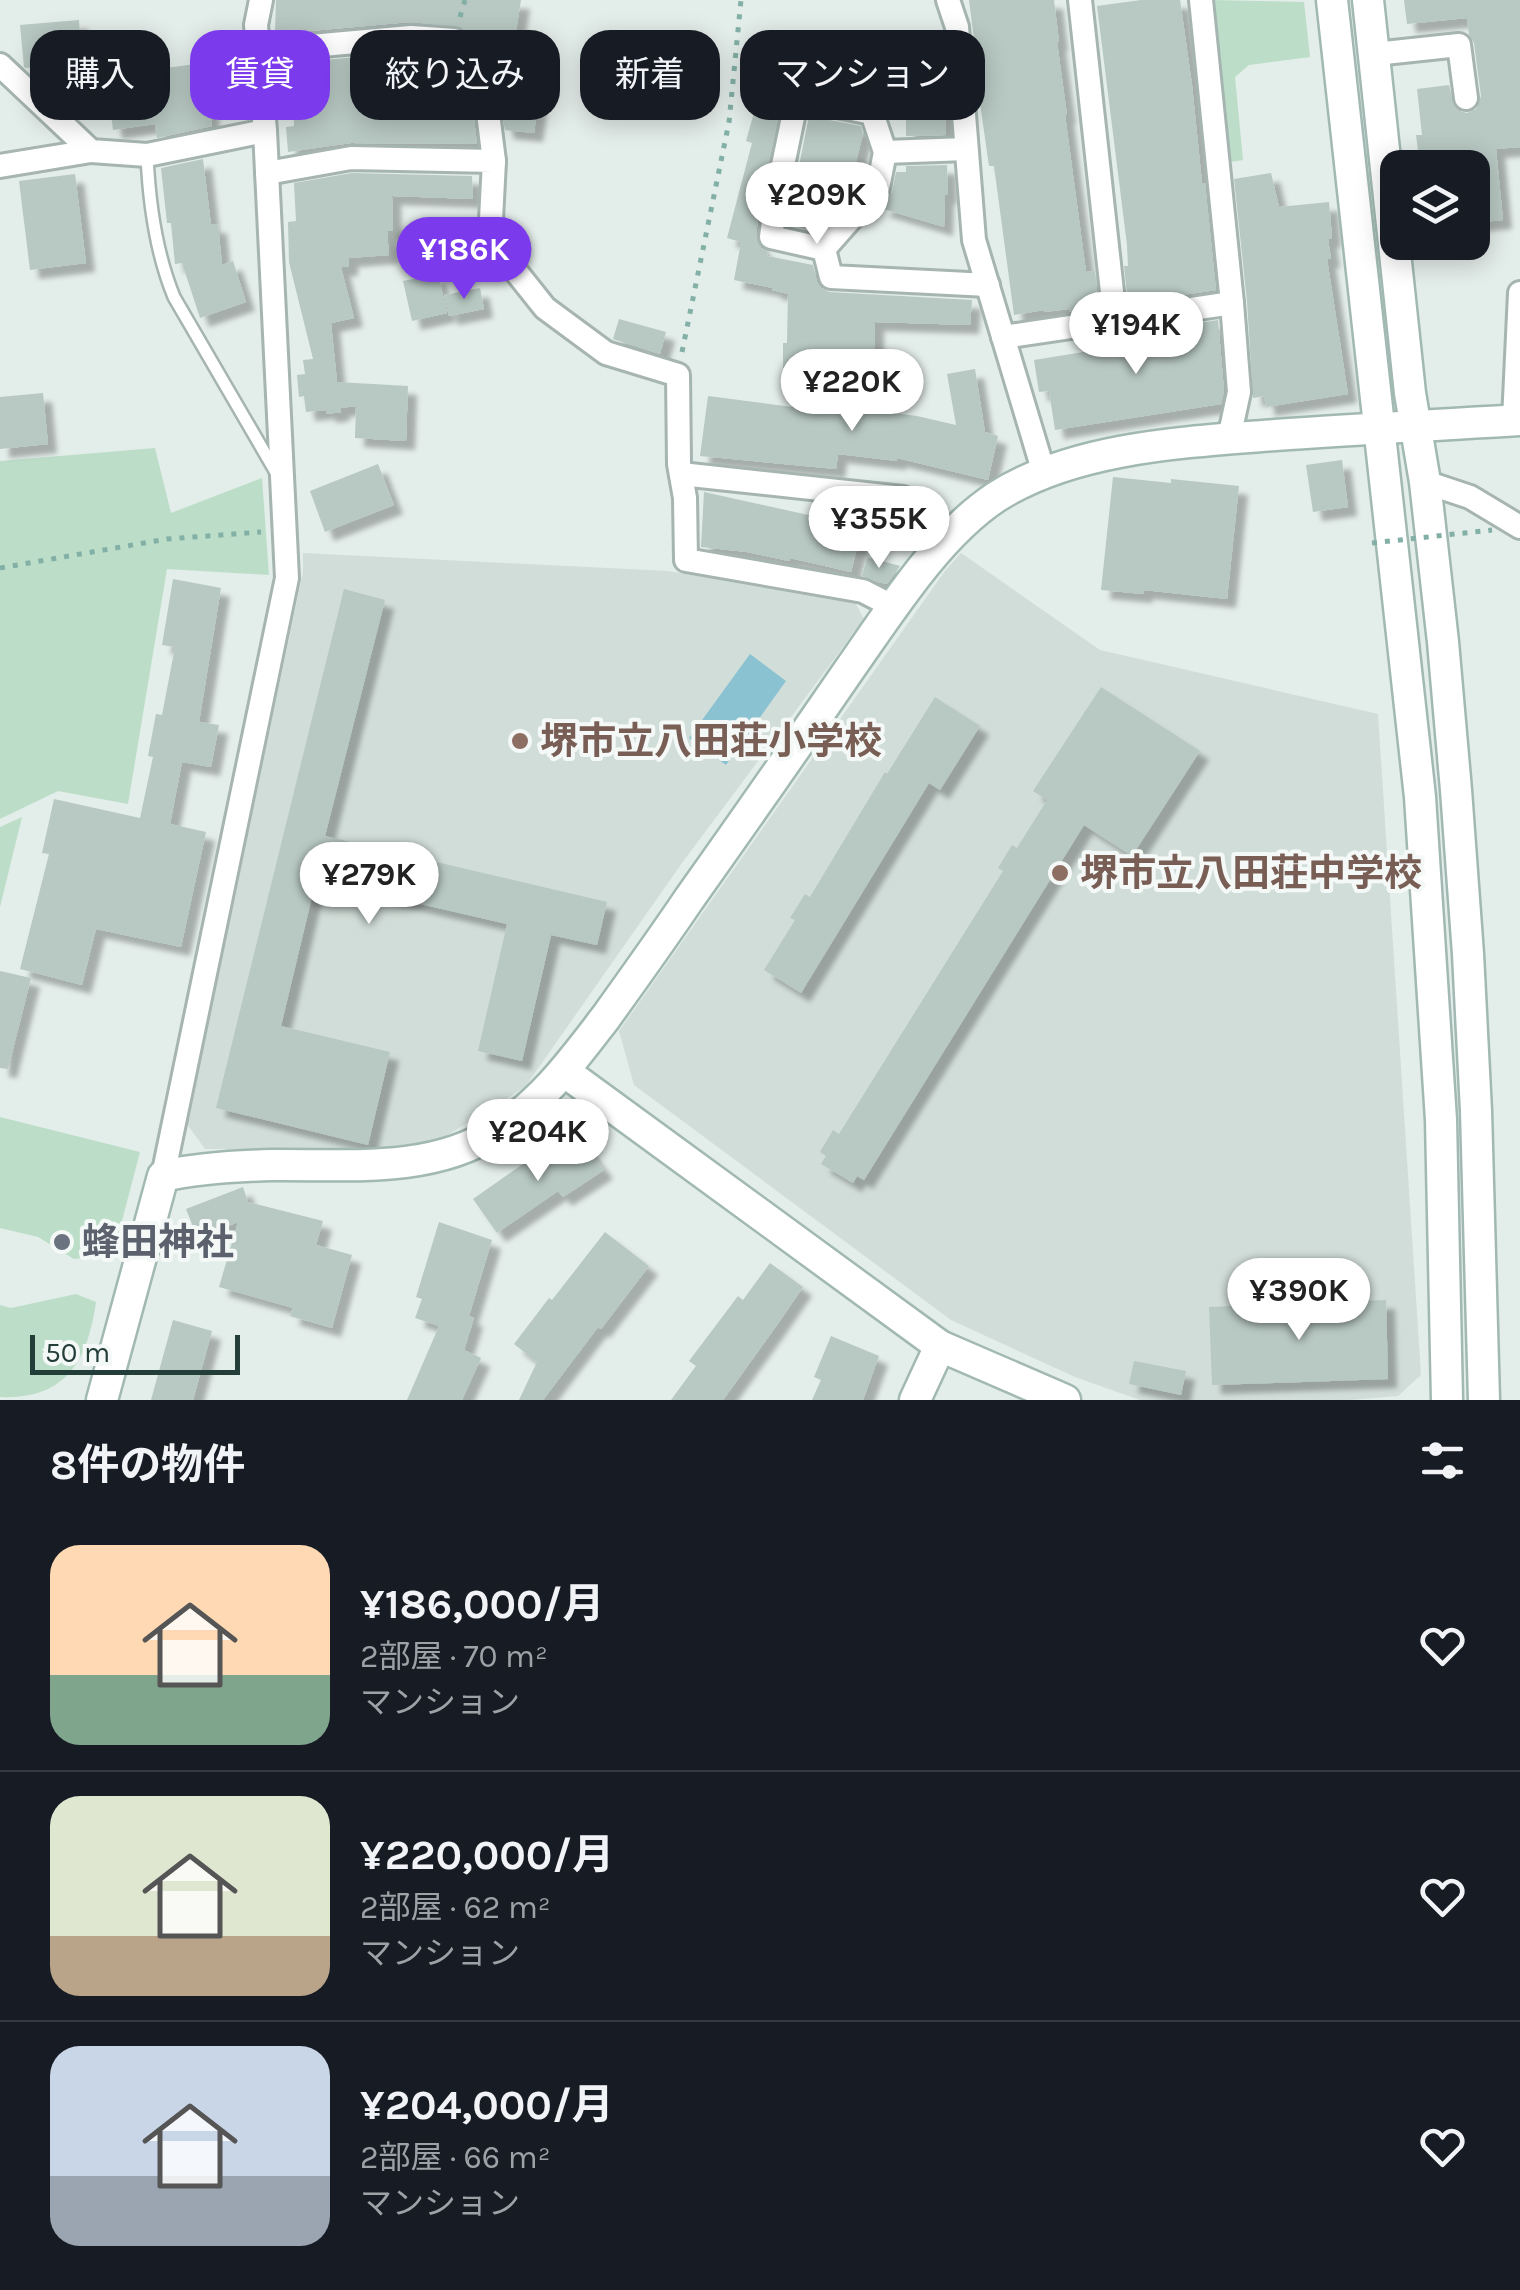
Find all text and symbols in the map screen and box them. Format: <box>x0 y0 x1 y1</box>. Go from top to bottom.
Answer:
chip: 購入 <box>30 30 170 120</box>
chip: 賃貸 <box>190 30 330 120</box>
chip: 絞り込み <box>350 30 560 120</box>
chip: 新着 <box>580 30 720 120</box>
chip: マンション <box>740 30 985 120</box>
map controls <box>1380 150 1490 260</box>
button: layers <box>1380 150 1490 260</box>
pin: ¥209K <box>747 162 887 247</box>
text: ¥209K <box>768 176 866 213</box>
pin: ¥186K <box>394 217 534 302</box>
text: ¥186K <box>418 231 510 268</box>
pin: ¥194K <box>1066 292 1206 377</box>
text: ¥194K <box>1091 306 1181 343</box>
pin: ¥220K <box>782 349 922 434</box>
text: ¥220K <box>803 363 901 400</box>
pin: ¥355K <box>809 486 949 571</box>
text: ¥355K <box>831 500 927 537</box>
place label: 堺市立八田荘小学校 <box>540 719 882 764</box>
marker: 堺市立八田荘小学校 <box>509 730 531 752</box>
pin: ¥279K <box>299 842 439 927</box>
place label: 堺市立八田荘中学校 <box>1080 851 1422 896</box>
text: ¥279K <box>322 856 416 893</box>
marker: 堺市立八田荘中学校 <box>1049 862 1071 884</box>
pin: ¥204K <box>468 1099 608 1184</box>
text: ¥204K <box>489 1113 587 1150</box>
place label: 蜂田神社 <box>82 1220 234 1265</box>
marker: 蜂田神社 <box>51 1231 73 1253</box>
pin: ¥390K <box>1229 1258 1369 1343</box>
text: ¥390K <box>1249 1272 1349 1309</box>
scale bar <box>30 1330 240 1374</box>
text: 50 m <box>45 1336 110 1369</box>
icon: filters <box>1415 1433 1470 1488</box>
text: 8件の物件 <box>50 1440 245 1490</box>
text: ¥186,000/月 <box>360 1579 604 1629</box>
icon: home <box>130 1585 250 1705</box>
icon: heart <box>1415 1618 1470 1673</box>
text: 2部屋 · 70 m² <box>360 1638 548 1675</box>
text: マンション <box>360 1684 520 1721</box>
text: ¥220,000/月 <box>360 1830 614 1880</box>
icon: home <box>130 1836 250 1956</box>
icon: heart <box>1415 1869 1470 1924</box>
text: 2部屋 · 62 m² <box>360 1889 551 1926</box>
text: マンション <box>360 1935 520 1972</box>
text: ¥204,000/月 <box>360 2080 614 2130</box>
icon: home <box>130 2086 250 2206</box>
icon: heart <box>1415 2119 1470 2174</box>
text: 2部屋 · 66 m² <box>360 2139 550 2176</box>
text: マンション <box>360 2185 520 2222</box>

